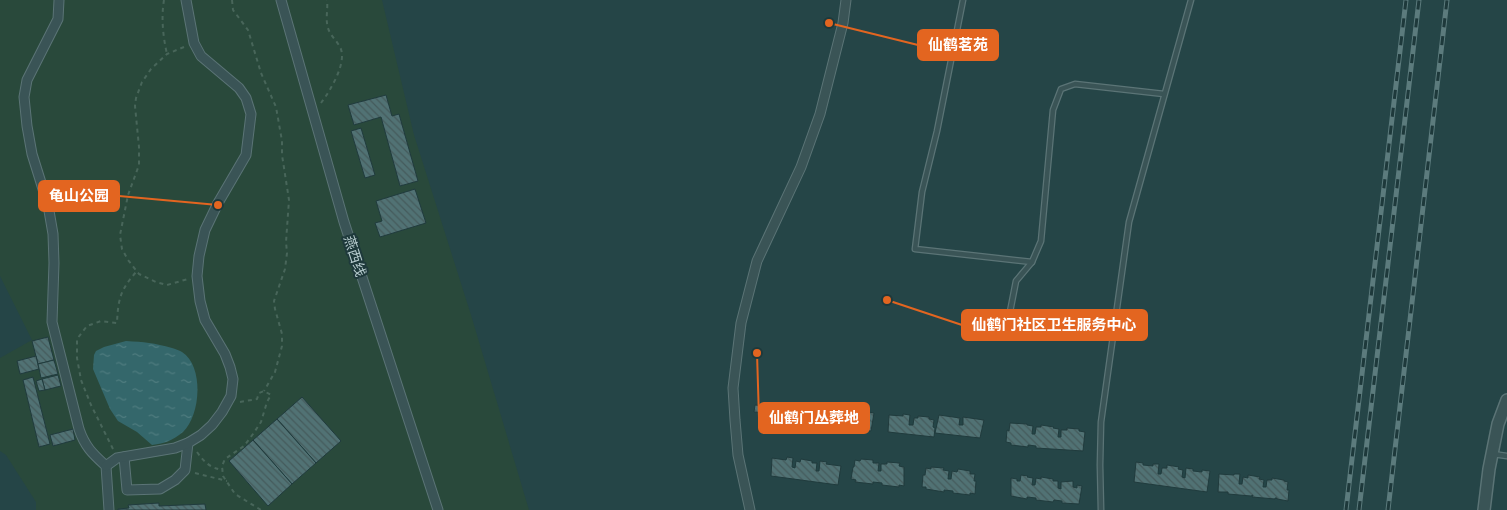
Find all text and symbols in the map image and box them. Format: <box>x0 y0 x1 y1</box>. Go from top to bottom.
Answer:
callout: 仙鹤茗苑 <box>918 30 998 60</box>
text: 仙鹤茗苑 <box>928 36 988 53</box>
callout: 龟山公园 <box>39 181 119 211</box>
text: 龟山公园 <box>49 187 109 204</box>
street label: 燕西线 <box>341 234 369 278</box>
callout: 仙鹤门社区卫生服务中心 <box>962 310 1147 340</box>
text: 仙鹤门社区卫生服务中心 <box>971 316 1137 333</box>
callout: 仙鹤门丛葬地 <box>759 403 869 433</box>
text: 仙鹤门丛葬地 <box>769 409 859 426</box>

